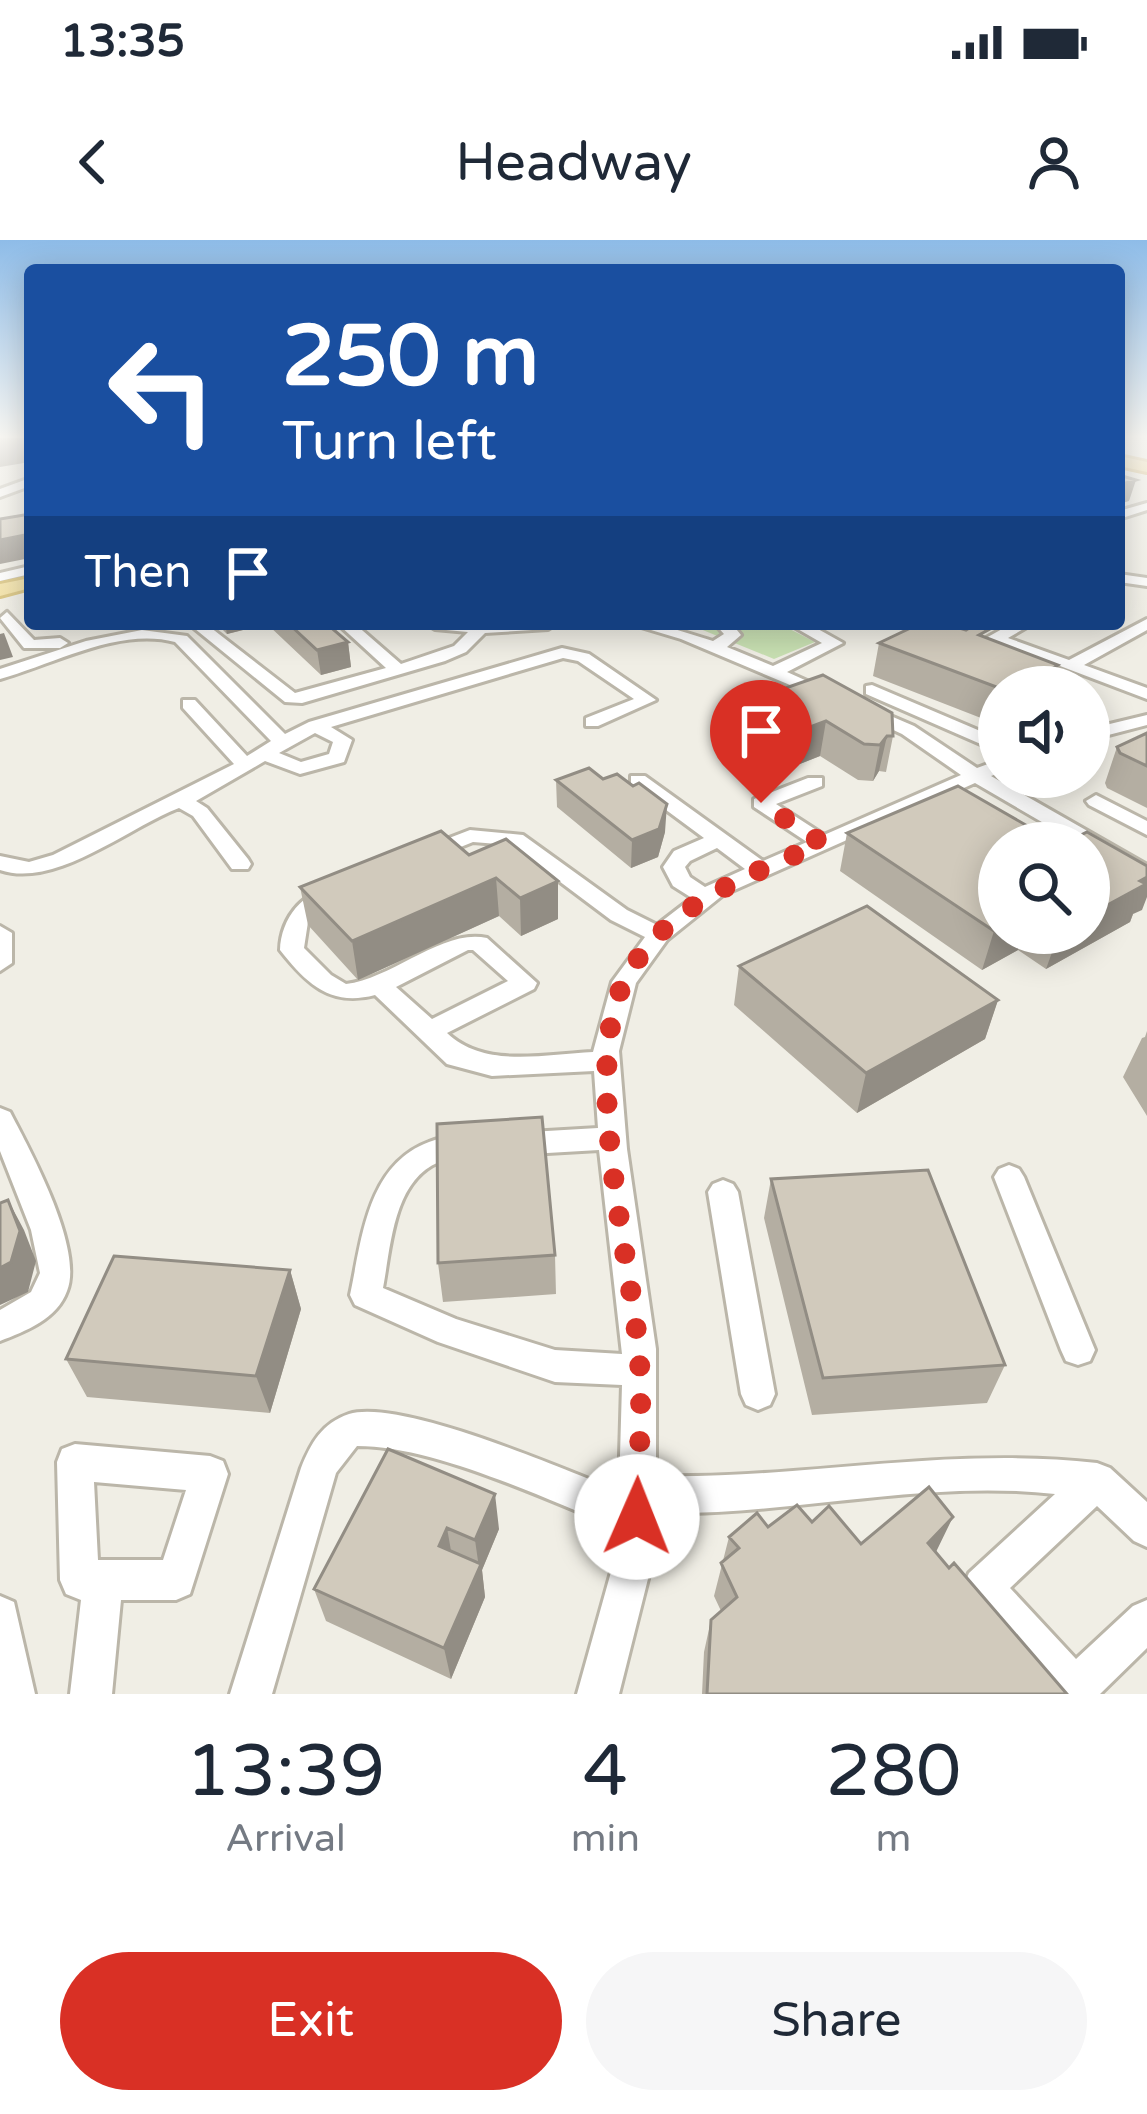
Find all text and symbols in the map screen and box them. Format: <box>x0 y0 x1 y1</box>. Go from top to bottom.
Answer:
text: 13:35 <box>60 15 185 69</box>
icon: back <box>60 129 126 195</box>
icon: person <box>1021 129 1087 195</box>
text: Headway <box>455 130 692 195</box>
text: 250 m <box>282 307 539 408</box>
icon: left <box>84 312 240 468</box>
text: Turn left <box>282 409 497 474</box>
icon: arrive <box>215 540 281 606</box>
text: Then <box>84 546 191 600</box>
map controls <box>978 666 1110 954</box>
button: sound <box>978 666 1110 798</box>
pin <box>710 680 812 803</box>
icon: arrive <box>728 698 794 764</box>
button: search <box>978 822 1110 954</box>
position arrow <box>574 1454 700 1580</box>
text: 13:39 <box>186 1729 385 1816</box>
text: 4 <box>583 1729 628 1816</box>
text: 280 <box>826 1729 961 1816</box>
text: Arrival <box>225 1815 346 1862</box>
text: min <box>571 1815 640 1862</box>
text: m <box>876 1815 911 1862</box>
button: Exit <box>60 1952 562 2090</box>
button: Share <box>586 1952 1087 2090</box>

